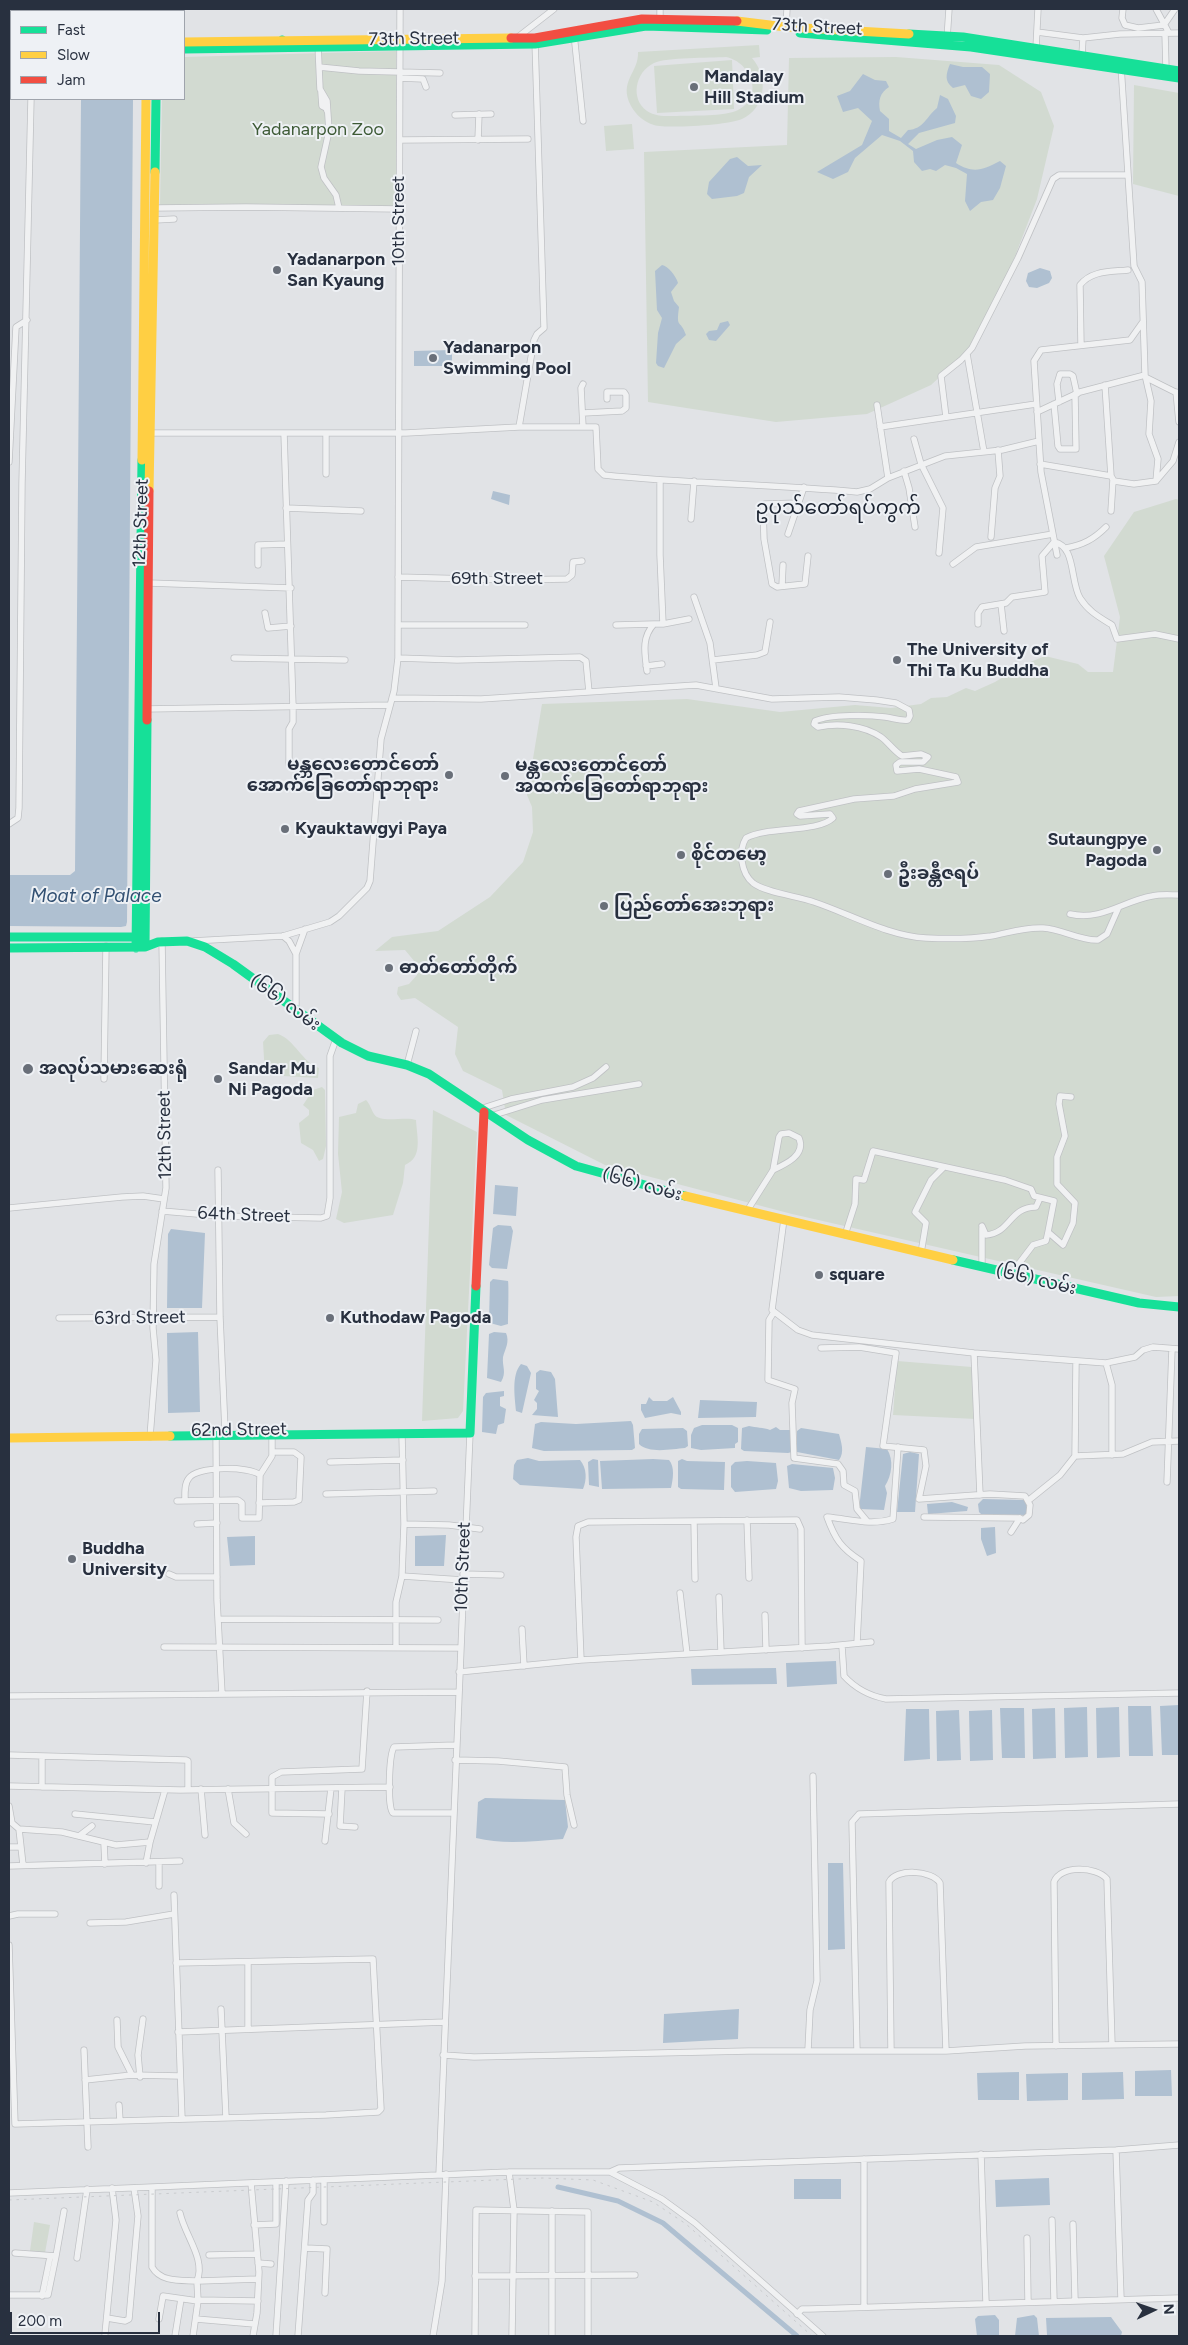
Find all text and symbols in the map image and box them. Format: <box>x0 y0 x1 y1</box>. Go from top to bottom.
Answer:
legend <box>10 10 185 100</box>
street label: 73th Street <box>771 14 863 40</box>
text: Fast <box>57 21 85 39</box>
street label: 73th Street <box>368 27 460 51</box>
text: Slow <box>57 46 90 64</box>
place label: Mandalay Hill Stadium <box>704 66 804 108</box>
text: Jam <box>57 71 85 89</box>
marker: Mandalay Hill Stadium <box>688 81 700 93</box>
park label: Yadanarpon Zoo <box>252 119 384 141</box>
street label: 10th Street <box>388 176 410 266</box>
place label: Yadanarpon San Kyaung <box>287 249 385 292</box>
marker: Yadanarpon San Kyaung <box>271 264 283 276</box>
place label: Yadanarpon Swimming Pool <box>443 337 571 379</box>
marker: Yadanarpon Swimming Pool <box>427 352 439 364</box>
street label: 12th Street <box>129 478 153 568</box>
district label: ဥပုသ်တော်ရပ်ကွက် <box>755 496 921 520</box>
street label: 69th Street <box>451 568 543 590</box>
place label: The University of Thi Ta Ku Buddha <box>907 639 1049 682</box>
marker: The University of Thi Ta Ku Buddha <box>891 654 903 666</box>
place label: မန္တ‌လေးတောင်တော် အောက်ခြေတော်ရာဘုရား‌ <box>247 754 439 796</box>
place label: မန္တ‌လေးတောင်တော် အထက်ခြေတော်ရာဘုရား‌ <box>515 755 709 798</box>
marker: မန္တ‌လေးတောင်တော် အောက်ခြေတော်ရာဘုရား‌ <box>443 769 455 781</box>
marker: မန္တ‌လေးတောင်တော် အထက်ခြေတော်ရာဘုရား‌ <box>499 770 511 782</box>
place label: Kyauktawgyi Paya <box>295 818 447 840</box>
marker: Kyauktawgyi Paya <box>279 823 291 835</box>
place label: Sutaungpye Pagoda <box>1047 829 1147 872</box>
place label: စိုင်တမော့ <box>691 844 767 866</box>
marker: Sutaungpye Pagoda <box>1151 844 1163 856</box>
marker: စိုင်တမော့ <box>675 849 687 861</box>
place label: ဦးခန္တီဇရပ် <box>898 863 979 885</box>
marker: ဦးခန္တီဇရပ် <box>882 868 894 880</box>
water label: Moat of Palace <box>30 885 162 907</box>
place label: ပြည်တော်အေးဘုရား <box>614 895 774 917</box>
marker: ပြည်တော်အေးဘုရား <box>598 900 610 912</box>
place label: ဓာတ်တော်တိုက် <box>399 957 517 979</box>
marker: ဓာတ်တော်တိုက် <box>383 962 395 974</box>
street label: (၆၆) လမ်း <box>246 970 324 1036</box>
place label: အလုပ်သမားဆေးရုံ <box>39 1058 187 1080</box>
place label: Sandar Mu Ni Pagoda <box>228 1058 316 1100</box>
marker: အလုပ်သမားဆေးရုံ <box>21 1062 35 1076</box>
marker: Sandar Mu Ni Pagoda <box>212 1073 224 1085</box>
street label: 12th Street <box>153 1090 177 1180</box>
street label: (၆၆) လမ်း <box>600 1164 684 1206</box>
street label: 64th Street <box>197 1203 291 1227</box>
street label: (၆၆) လမ်း <box>994 1260 1078 1300</box>
place label: square <box>829 1264 885 1286</box>
marker: square <box>813 1269 825 1281</box>
street label: 63rd Street <box>94 1306 186 1330</box>
place label: Kuthodaw Pagoda <box>340 1307 491 1329</box>
marker: Kuthodaw Pagoda <box>324 1312 336 1324</box>
street label: 62nd Street <box>191 1418 287 1442</box>
street label: 10th Street <box>451 1521 475 1613</box>
place label: Buddha University <box>82 1538 167 1580</box>
marker: Buddha University <box>66 1553 78 1565</box>
north arrow <box>1128 2285 1178 2335</box>
scale bar <box>12 2302 162 2334</box>
text: N <box>1160 2303 1177 2315</box>
text: 200 m <box>18 2312 62 2330</box>

